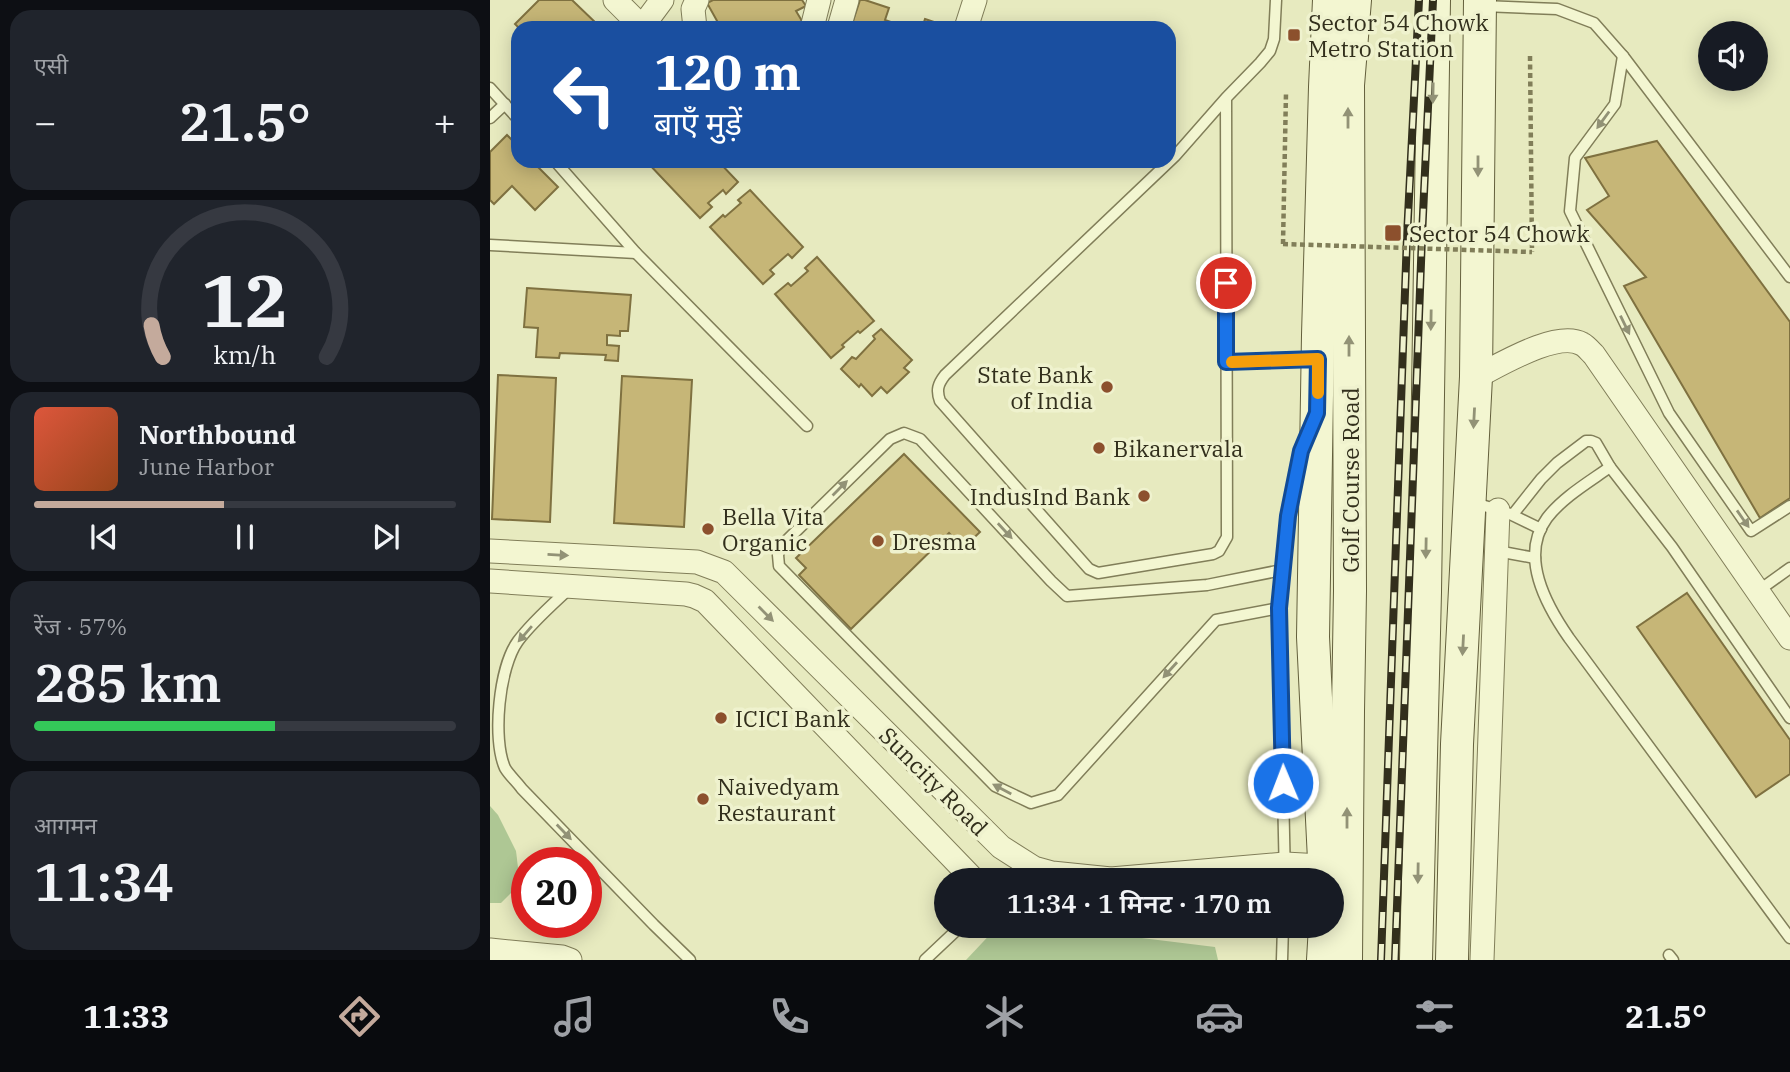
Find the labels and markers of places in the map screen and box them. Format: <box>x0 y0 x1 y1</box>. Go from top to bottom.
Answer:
place label: Sector 54 Chowk Metro Station <box>1308 7 1489 63</box>
marker: Sector 54 Chowk Metro Station <box>1286 27 1302 43</box>
place label: Sector 54 Chowk <box>1409 218 1590 248</box>
marker: Sector 54 Chowk <box>1383 223 1403 243</box>
pin <box>1196 253 1256 313</box>
place label: State Bank of India <box>977 359 1094 415</box>
marker: State Bank of India <box>1099 379 1115 395</box>
place label: Bikanervala <box>1113 433 1244 463</box>
marker: Bikanervala <box>1091 440 1107 456</box>
place label: IndusInd Bank <box>970 481 1131 511</box>
marker: IndusInd Bank <box>1136 488 1152 504</box>
place label: Bella Vita Organic <box>722 501 824 557</box>
marker: Bella Vita Organic <box>700 521 716 537</box>
place label: Dresma <box>892 526 976 556</box>
marker: Dresma <box>870 533 886 549</box>
place label: ICICI Bank <box>735 703 851 733</box>
marker: ICICI Bank <box>713 710 729 726</box>
place label: Naivedyam Restaurant <box>717 771 840 827</box>
marker: Naivedyam Restaurant <box>695 791 711 807</box>

